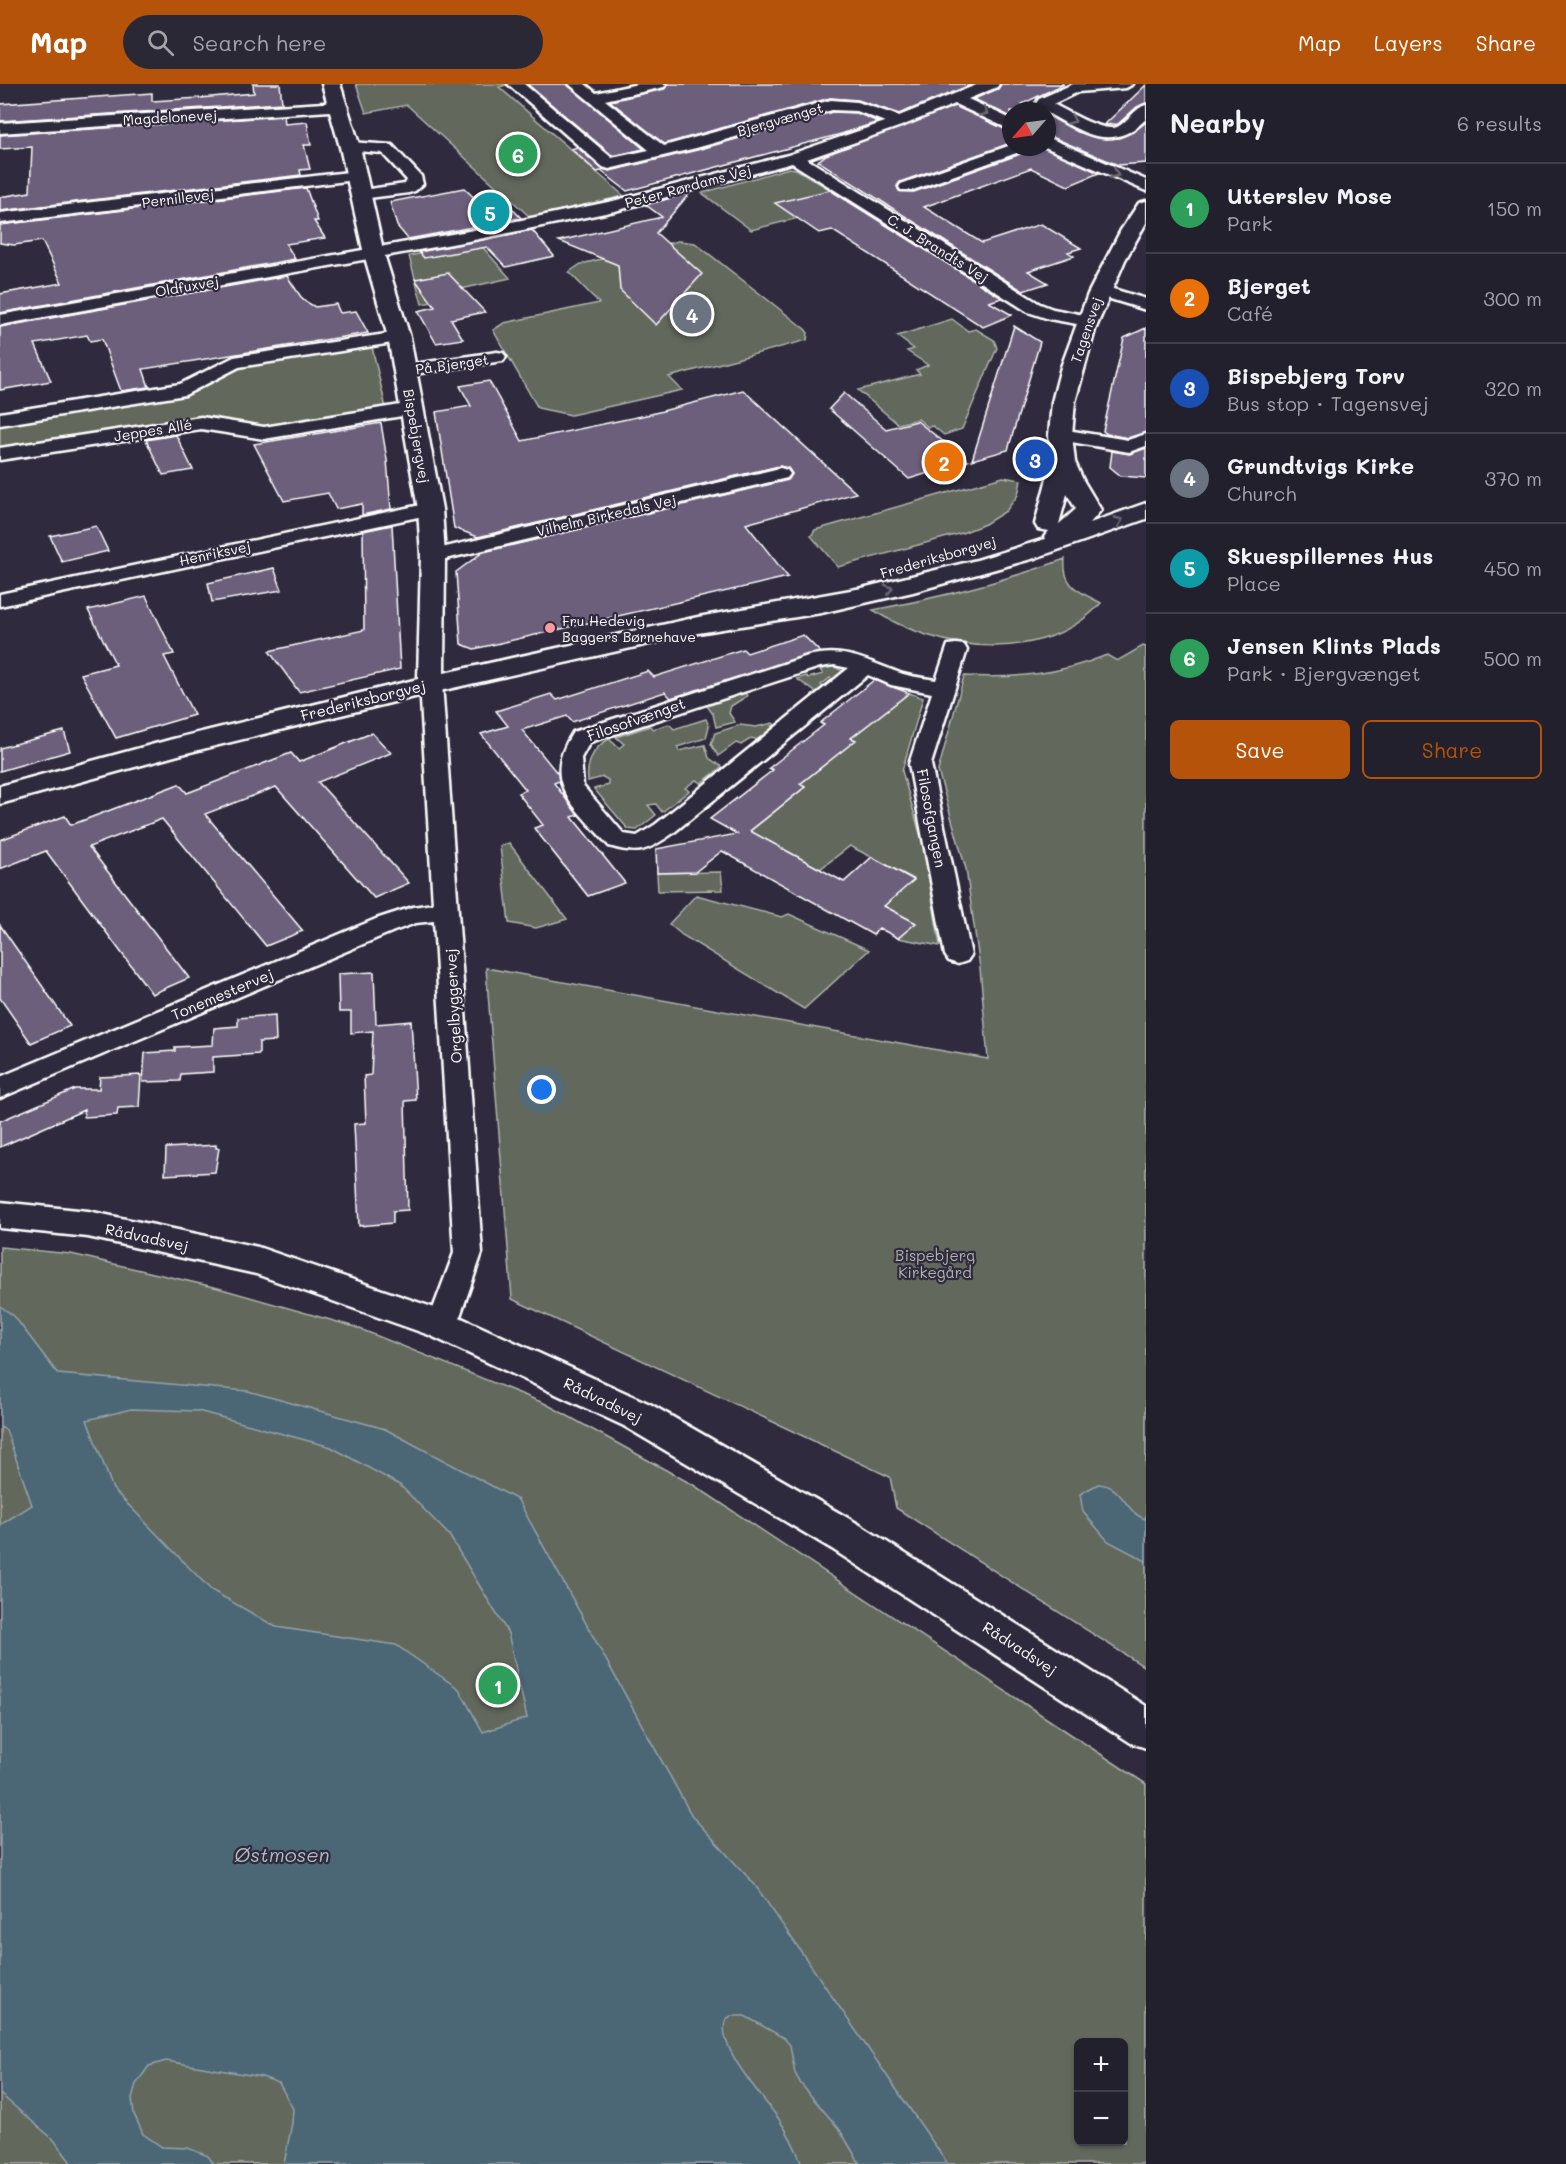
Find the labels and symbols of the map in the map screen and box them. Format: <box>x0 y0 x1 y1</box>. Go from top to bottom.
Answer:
street label: Bjergvænget <box>735 98 825 140</box>
north arrow <box>1002 102 1056 156</box>
street label: Magdelonevej <box>122 105 218 129</box>
one-way arrow <box>977 105 988 117</box>
one-way arrow <box>1066 113 1077 125</box>
pin: 6 <box>498 132 538 176</box>
street label: Peter Rørdams Vej <box>623 160 753 212</box>
one-way arrow <box>1109 166 1120 178</box>
street label: Pernillevej <box>141 184 215 212</box>
pin: 5 <box>470 190 510 234</box>
street label: C. J. Brandts Vej <box>884 209 992 287</box>
street label: Oldfuxvej <box>154 271 220 301</box>
pin: 4 <box>672 292 712 336</box>
street label: Tagensvej <box>1066 294 1106 366</box>
street label: På Bjerget <box>414 349 490 379</box>
street label: Bispebjergvej <box>399 387 435 485</box>
street label: Jeppes Allé <box>113 414 193 446</box>
pin: 3 <box>1016 436 1054 482</box>
pin: 2 <box>924 440 964 484</box>
street label: Vilhelm Birkedals Vej <box>534 490 678 540</box>
one-way arrow <box>1113 516 1124 528</box>
street label: Frederiksborgvej <box>878 531 998 583</box>
street label: Henriksvej <box>177 536 253 570</box>
one-way arrow <box>884 583 894 596</box>
place label: Fru Hedevig Baggers Børnehave <box>562 611 696 646</box>
marker: Fru Hedevig Baggers Børnehave <box>543 621 557 635</box>
street label: Frederiksborgvej <box>298 675 428 725</box>
street label: Filosofvænget <box>584 693 688 745</box>
street label: Filosofgangen <box>913 767 951 869</box>
street label: Orgelbyggervej <box>440 948 466 1064</box>
street label: Tonemestervej <box>168 963 276 1025</box>
your location <box>527 1075 556 1104</box>
street label: Rådvadsvej <box>103 1218 191 1256</box>
park label: Bispebjerg Kirkegård <box>895 1245 975 1282</box>
street label: Rådvadsvej <box>561 1372 645 1428</box>
street label: Rådvadsvej <box>979 1617 1061 1679</box>
pin: 1 <box>478 1662 518 1708</box>
water label: Østmosen <box>234 1841 330 1867</box>

